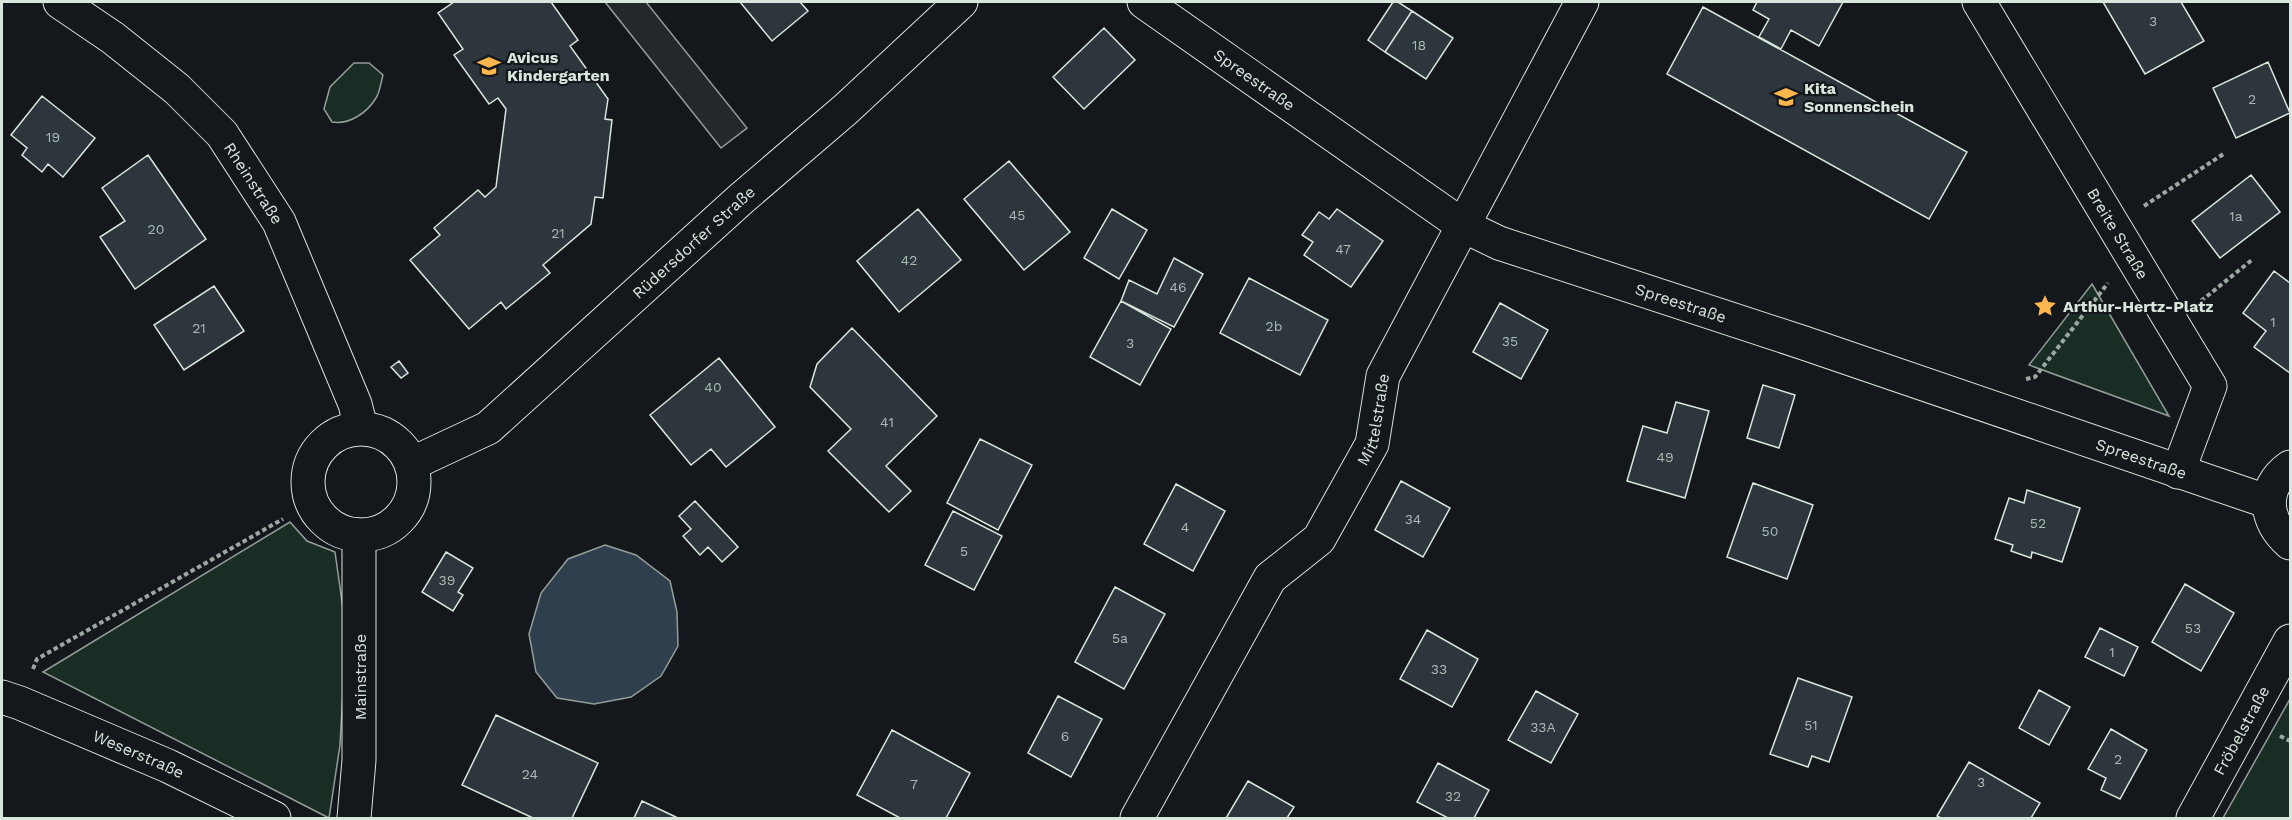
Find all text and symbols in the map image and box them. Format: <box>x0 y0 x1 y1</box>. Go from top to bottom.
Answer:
house number: 3 <box>2149 13 2157 29</box>
house number: 18 <box>1412 37 1426 53</box>
street label: Spreestraße <box>1210 45 1298 115</box>
place label: Avicus Kindergarten <box>507 48 610 85</box>
school or university icon: Avicus Kindergarten <box>476 53 502 79</box>
place label: Kita Sonnenschein <box>1804 79 1914 116</box>
school or university icon: Kita Sonnenschein <box>1773 84 1799 110</box>
house number: 2 <box>2248 91 2256 107</box>
house number: 19 <box>46 129 60 145</box>
street label: Rheinstraße <box>220 139 287 228</box>
street label: Rüdersdorfer Straße <box>628 182 759 303</box>
street label: Breite Straße <box>2083 185 2152 283</box>
house number: 45 <box>1009 207 1025 223</box>
house number: 1a <box>2229 208 2243 224</box>
house number: 20 <box>148 221 164 237</box>
house number: 21 <box>551 225 565 241</box>
house number: 47 <box>1335 241 1351 257</box>
house number: 42 <box>901 252 917 268</box>
house number: 46 <box>1169 279 1187 295</box>
street label: Spreestraße <box>1633 279 1729 327</box>
place icon: Arthur-Hertz-Platz <box>2032 293 2058 319</box>
place label: Arthur-Hertz-Platz <box>2063 297 2213 316</box>
house number: 1 <box>2270 314 2276 330</box>
house number: 2b <box>1266 318 1282 334</box>
house number: 21 <box>192 320 206 336</box>
house number: 35 <box>1502 333 1518 349</box>
house number: 3 <box>1126 335 1134 351</box>
street label: Mittelstraße <box>1353 372 1393 469</box>
house number: 40 <box>704 379 722 395</box>
house number: 41 <box>880 414 894 430</box>
street label: Spreestraße <box>2093 435 2189 483</box>
house number: 49 <box>1656 449 1674 465</box>
house number: 34 <box>1405 511 1421 527</box>
house number: 52 <box>2030 515 2046 531</box>
house number: 4 <box>1181 519 1189 535</box>
house number: 50 <box>1762 523 1778 539</box>
house number: 5 <box>960 543 968 559</box>
house number: 39 <box>439 572 455 588</box>
house number: 53 <box>2185 620 2201 636</box>
house number: 5a <box>1112 630 1128 646</box>
street label: Mainstraße <box>351 634 370 720</box>
house number: 1 <box>2109 644 2115 660</box>
house number: 33 <box>1431 661 1447 677</box>
street label: Fröbelstraße <box>2209 683 2274 778</box>
house number: 51 <box>1804 717 1818 733</box>
house number: 33A <box>1530 719 1556 735</box>
street label: Weserstraße <box>90 726 187 782</box>
house number: 6 <box>1061 728 1069 744</box>
house number: 2 <box>2114 751 2122 767</box>
house number: 24 <box>522 766 538 782</box>
house number: 3 <box>1977 774 1985 790</box>
house number: 7 <box>910 776 918 792</box>
house number: 32 <box>1445 788 1461 804</box>

